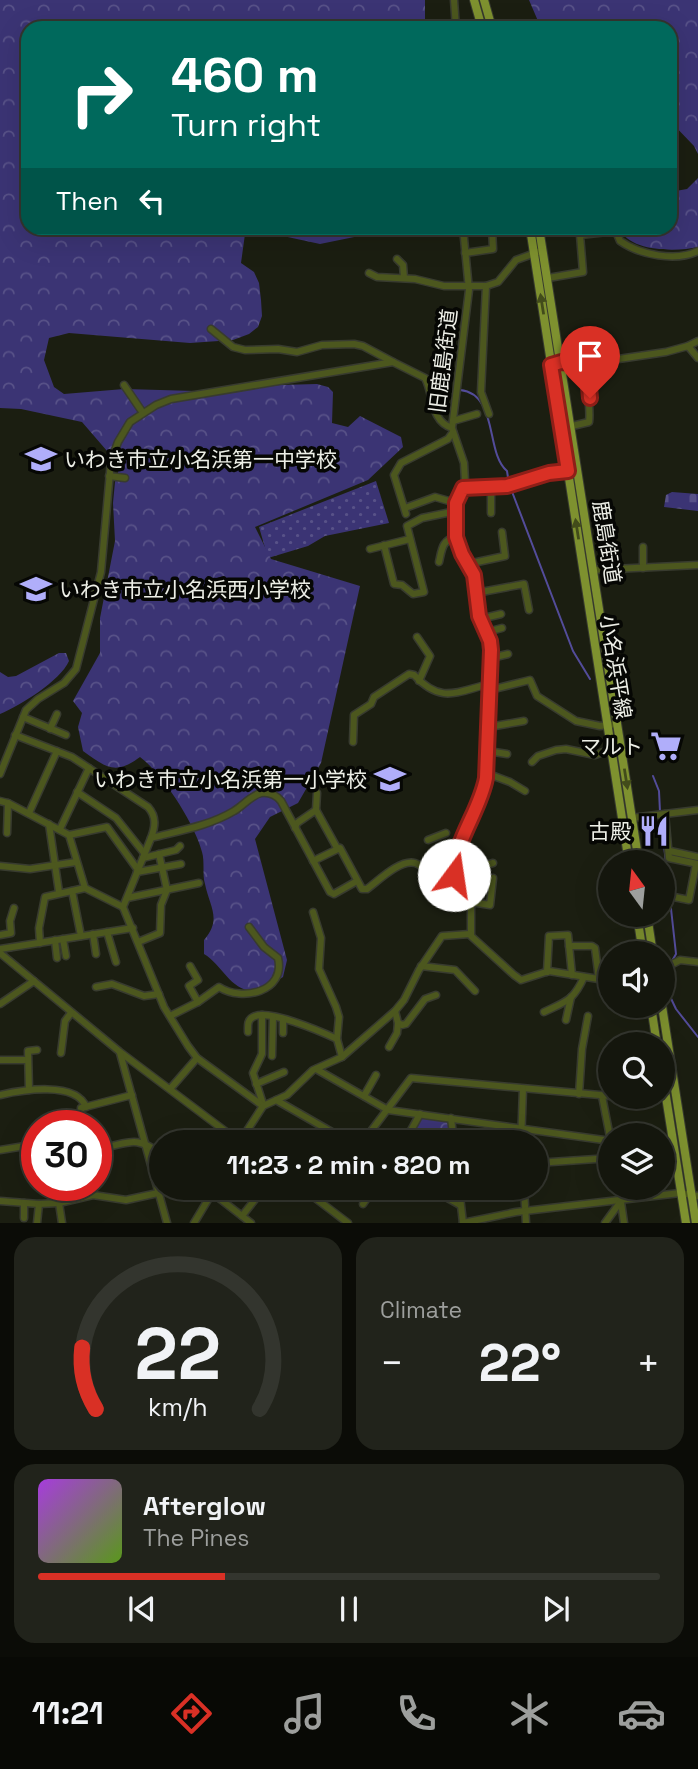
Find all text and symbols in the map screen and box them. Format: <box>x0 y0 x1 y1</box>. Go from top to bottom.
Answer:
text: 460 m <box>171 44 319 106</box>
icon: right <box>56 49 147 140</box>
text: Turn right <box>171 105 321 145</box>
icon: left <box>133 182 171 220</box>
text: Then <box>56 184 119 218</box>
one-way arrow <box>536 293 547 315</box>
street label: 旧鹿島街道 <box>423 307 463 415</box>
pin <box>560 326 620 398</box>
icon: arrive <box>571 337 609 375</box>
school or university icon: いわき市立小名浜第一中学校 <box>24 442 58 476</box>
place label: いわき市立小名浜第一中学校 <box>64 446 337 473</box>
street label: 鹿島街道 <box>587 498 627 586</box>
one-way arrow <box>571 518 582 540</box>
school or university icon: いわき市立小名浜西小学校 <box>19 572 53 606</box>
place label: いわき市立小名浜西小学校 <box>59 576 311 603</box>
street label: 小名浜平線 <box>594 613 638 721</box>
supermarket icon: マルト <box>649 729 683 763</box>
place label: マルト <box>580 733 643 760</box>
school or university icon: いわき市立小名浜第一小学校 <box>373 762 407 796</box>
place label: いわき市立小名浜第一小学校 <box>94 766 367 793</box>
one-way arrow <box>621 768 632 790</box>
restaurant icon: 古殿 <box>637 814 671 848</box>
place label: 古殿 <box>589 818 631 845</box>
position arrow <box>417 838 491 912</box>
north arrow <box>598 850 676 928</box>
map controls <box>598 850 675 1200</box>
button: sound <box>598 941 675 1018</box>
button: search <box>598 1032 675 1109</box>
speed limit sign: 30 <box>21 1110 112 1201</box>
button: layers <box>598 1123 675 1200</box>
text: 11:23 · 2 min · 820 m <box>226 1148 471 1182</box>
text: Climate <box>380 1295 462 1325</box>
text: 22 <box>135 1308 221 1401</box>
text: 22° <box>479 1330 561 1396</box>
text: − <box>380 1339 404 1387</box>
text: + <box>636 1339 660 1387</box>
text: km/h <box>148 1391 208 1423</box>
text: Afterglow <box>143 1489 266 1523</box>
text: The Pines <box>143 1523 249 1553</box>
icon: previous <box>123 1590 161 1628</box>
icon: pause <box>330 1590 368 1628</box>
icon: next <box>537 1590 575 1628</box>
icon: directions <box>167 1689 216 1738</box>
icon: music <box>280 1689 329 1738</box>
icon: phone <box>392 1689 441 1738</box>
icon: climate <box>505 1689 554 1738</box>
icon: car <box>617 1689 666 1738</box>
text: 11:21 <box>32 1693 104 1733</box>

